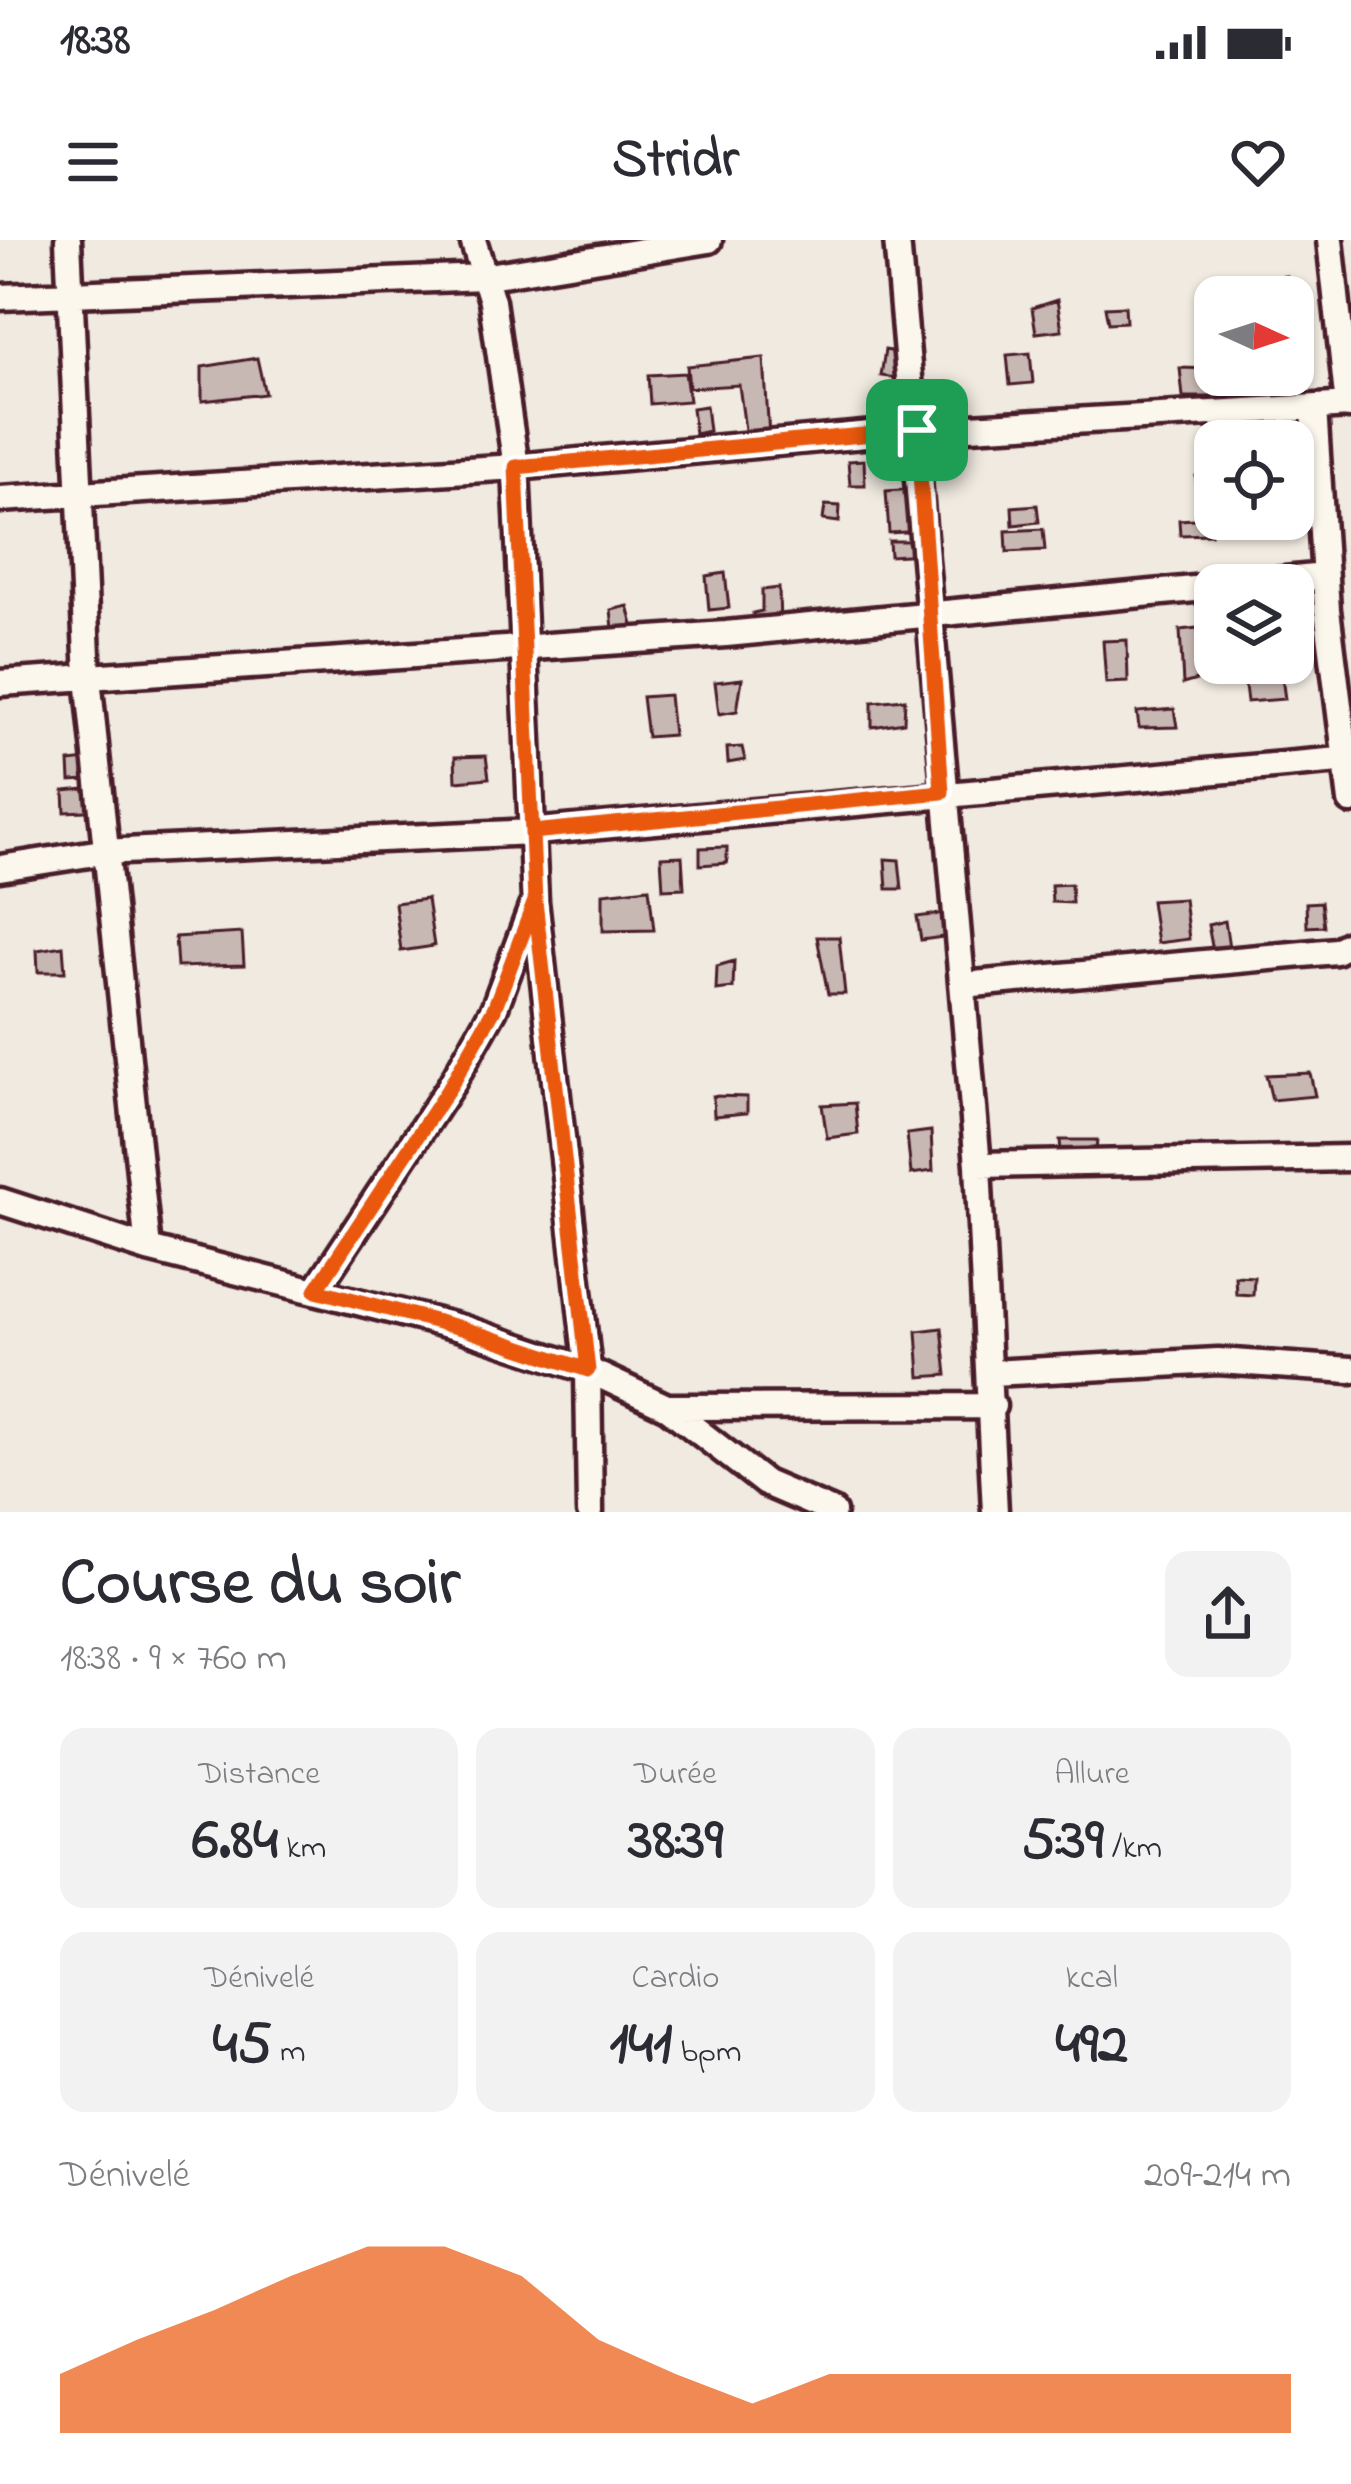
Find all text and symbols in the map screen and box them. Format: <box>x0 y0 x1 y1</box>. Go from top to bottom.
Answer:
text: 18:38 <box>60 9 130 75</box>
text: Stridr <box>612 123 739 201</box>
icon: menu <box>60 129 126 195</box>
icon: heart <box>1225 129 1291 195</box>
north arrow <box>1194 276 1314 396</box>
map controls <box>1194 276 1314 684</box>
pin <box>866 379 968 481</box>
icon: arrive <box>884 397 950 463</box>
button: locate <box>1194 420 1314 540</box>
button: layers <box>1194 564 1314 684</box>
text: Course du soir <box>60 1538 460 1634</box>
button: share <box>1165 1551 1291 1677</box>
text: 18:38 · 9 × 760 m <box>60 1631 287 1688</box>
text: Distance <box>198 1751 320 1799</box>
text: Durée <box>634 1751 717 1799</box>
text: Allure <box>1054 1751 1129 1799</box>
text: 6.84 <box>192 1799 278 1886</box>
text: 38:39 <box>628 1799 723 1886</box>
text: 5:39 <box>1021 1799 1104 1886</box>
text: km <box>278 1825 326 1873</box>
text: /km <box>1104 1825 1162 1873</box>
text: Dénivelé <box>204 1955 314 2003</box>
text: Cardio <box>632 1955 719 2003</box>
text: kcal <box>1066 1955 1118 2003</box>
text: 45 <box>213 2003 272 2090</box>
text: 141 <box>609 2003 672 2090</box>
text: 492 <box>1056 2003 1128 2090</box>
text: m <box>272 2029 306 2077</box>
text: bpm <box>672 2029 742 2077</box>
text: Dénivelé <box>60 2148 190 2205</box>
text: 209–214 m <box>1144 2148 1291 2205</box>

